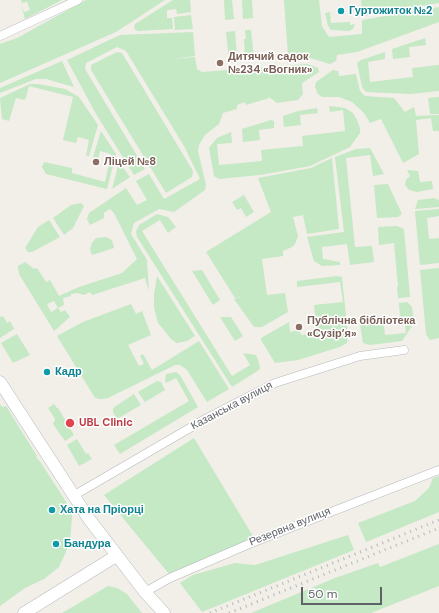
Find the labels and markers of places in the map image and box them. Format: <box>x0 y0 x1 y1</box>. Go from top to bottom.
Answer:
place label: Гуртожиток №2 <box>349 4 432 18</box>
marker: Гуртожиток №2 <box>336 6 346 16</box>
place label: Дитячий садок №234 «Вогник» <box>228 50 312 76</box>
marker: Дитячий садок №234 «Вогник» <box>215 58 225 68</box>
place label: Ліцей №8 <box>104 155 156 169</box>
marker: Ліцей №8 <box>91 157 101 167</box>
place label: Публічна бібліотека «Сузір’я» <box>307 314 415 340</box>
marker: Публічна бібліотека «Сузір’я» <box>294 322 304 332</box>
place label: Кадр <box>55 365 82 379</box>
marker: Кадр <box>42 367 52 377</box>
place label: UBL Clinic <box>79 416 133 430</box>
marker: UBL Clinic <box>64 417 76 429</box>
place label: Хата на Пріорці <box>60 503 144 517</box>
marker: Хата на Пріорці <box>47 505 57 515</box>
place label: Бандура <box>64 537 111 551</box>
marker: Бандура <box>51 539 61 549</box>

